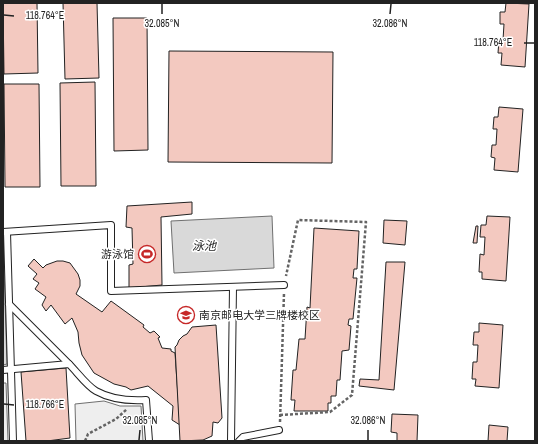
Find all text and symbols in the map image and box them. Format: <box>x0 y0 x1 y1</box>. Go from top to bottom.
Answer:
text: 118.764°E <box>26 9 64 22</box>
text: 32.085°N <box>145 17 180 30</box>
text: 32.086°N <box>373 17 408 30</box>
text: 118.764°E <box>474 36 512 49</box>
water label: 泳池 <box>192 238 217 254</box>
sports icon: 游泳馆 <box>137 244 157 264</box>
place label: 游泳馆 <box>101 247 134 261</box>
school or university icon: 南京邮电大学三牌楼校区 <box>176 305 196 325</box>
place label: 南京邮电大学三牌楼校区 <box>199 308 320 322</box>
text: 118.766°E <box>26 398 64 411</box>
text: 32.085°N <box>123 414 158 427</box>
text: 32.086°N <box>351 414 386 427</box>

